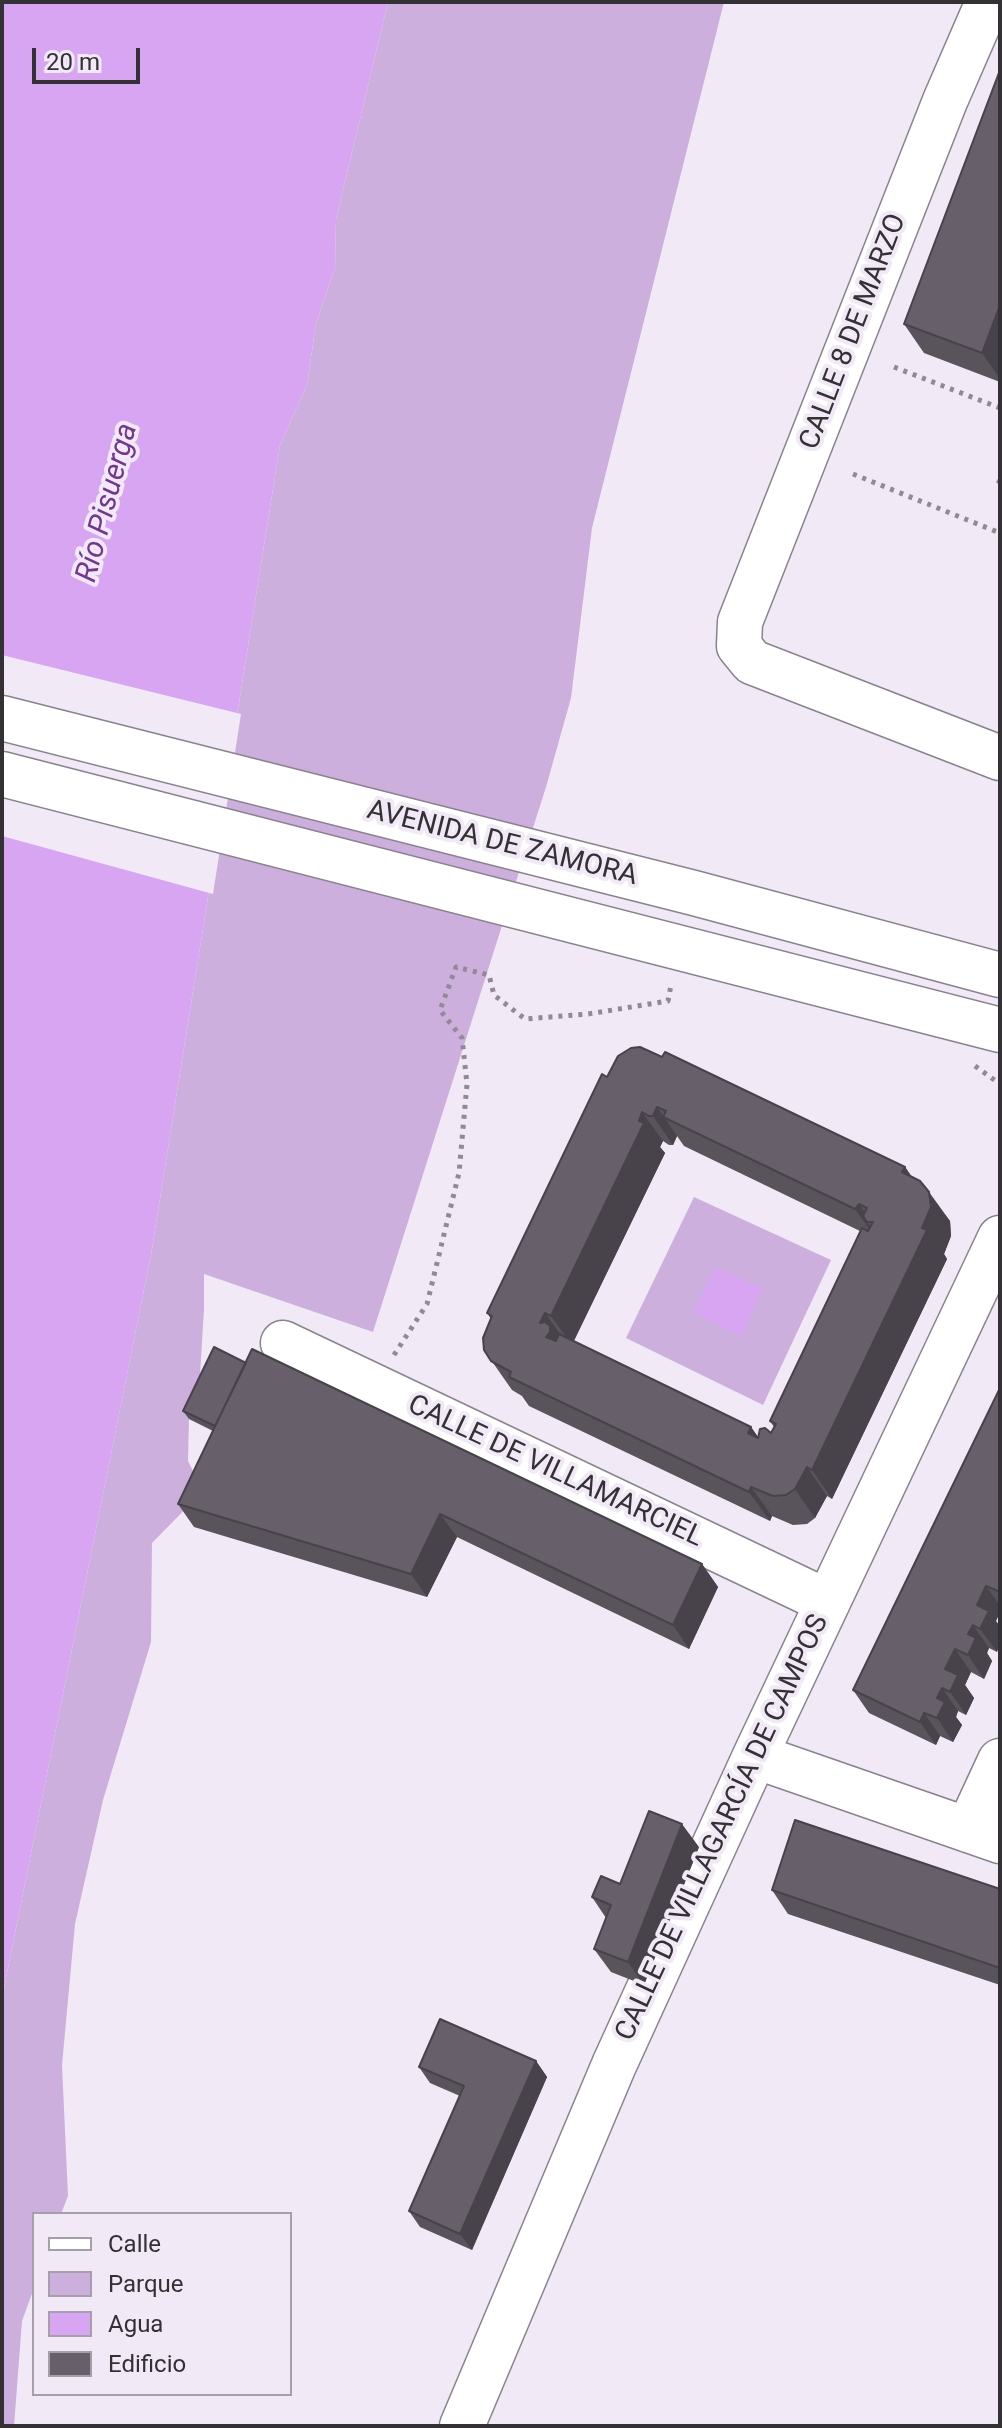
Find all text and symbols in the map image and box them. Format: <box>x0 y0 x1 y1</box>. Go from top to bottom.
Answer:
scale bar <box>36 32 144 82</box>
text: 20 m <box>46 48 100 76</box>
street label: CALLE 8 DE MARZO <box>794 210 914 454</box>
water label: Río Pisuerga <box>70 420 146 586</box>
street label: AVENIDA DE ZAMORA <box>363 794 641 894</box>
street label: CALLE DE VILLAMARCIEL <box>402 1389 708 1555</box>
street label: CALLE DE VILLAGARCÍA DE CAMPOS <box>609 1610 837 2046</box>
legend <box>32 2212 292 2396</box>
text: Calle <box>108 2230 161 2258</box>
text: Parque <box>108 2270 184 2298</box>
text: Agua <box>108 2310 163 2338</box>
text: Edificio <box>108 2350 186 2378</box>

